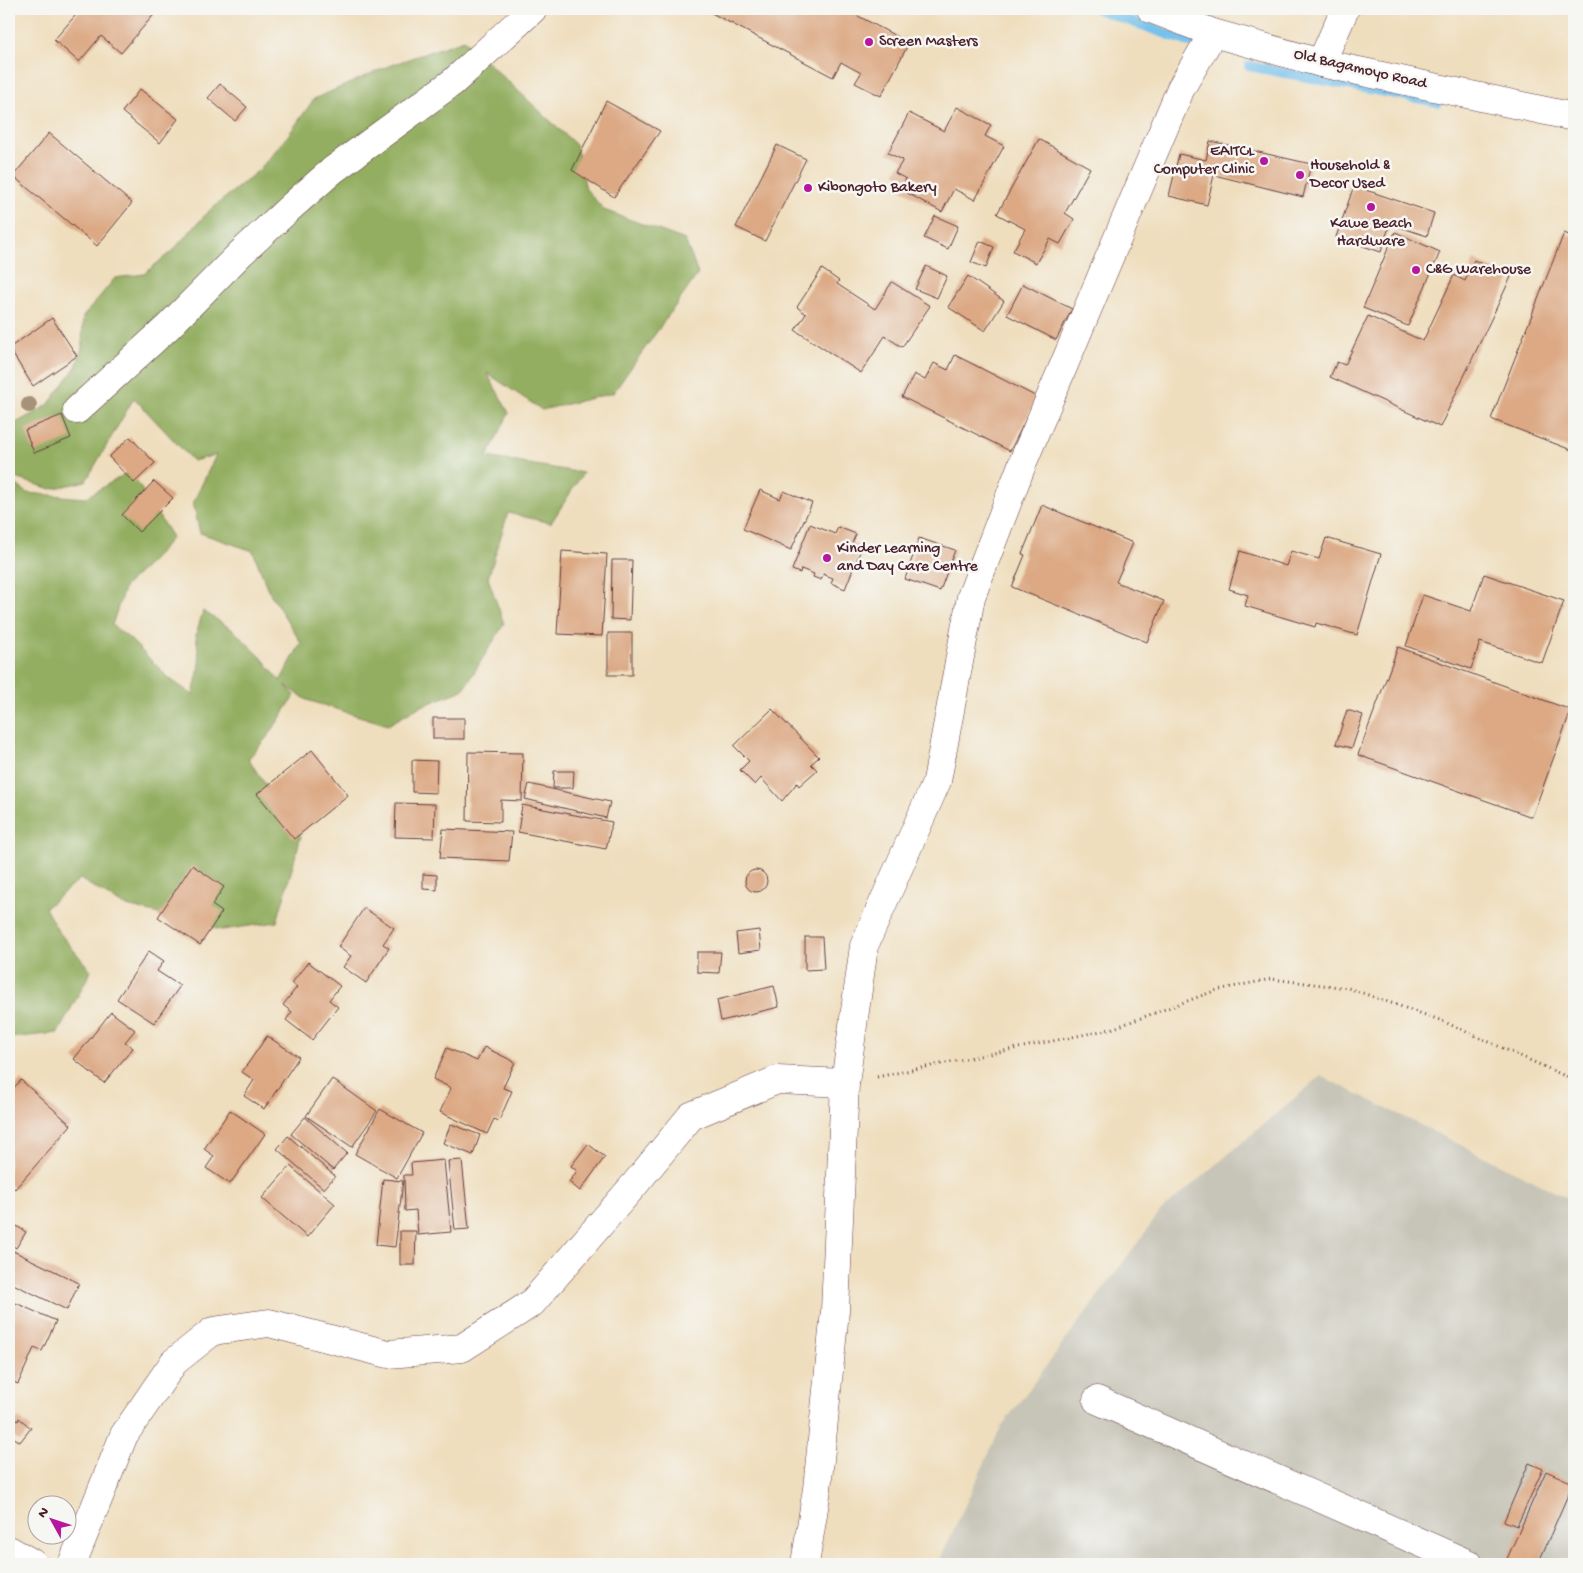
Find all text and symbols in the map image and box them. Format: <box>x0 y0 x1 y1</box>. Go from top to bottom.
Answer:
place label: Screen Masters <box>879 33 979 52</box>
marker: Screen Masters <box>863 36 875 48</box>
street label: Old Bagamoyo Road <box>1292 45 1430 95</box>
place label: EAITCL Computer Clinic <box>1154 143 1255 180</box>
marker: EAITCL Computer Clinic <box>1258 155 1270 167</box>
place label: Household & Decor Used <box>1309 157 1391 194</box>
marker: Household & Decor Used <box>1294 169 1306 181</box>
place label: Kibongoto Bakery <box>818 179 937 198</box>
marker: Kibongoto Bakery <box>802 182 814 194</box>
marker: Kawe Beach Hardware <box>1365 201 1377 213</box>
place label: Kawe Beach Hardware <box>1330 215 1412 252</box>
place label: C&G Warehouse <box>1426 261 1532 280</box>
marker: C&G Warehouse <box>1410 264 1422 276</box>
place label: Kinder Learning and Day Care Centre <box>837 540 979 577</box>
marker: Kinder Learning and Day Care Centre <box>821 552 833 564</box>
north arrow <box>28 1496 78 1546</box>
text: N <box>35 1504 53 1522</box>

